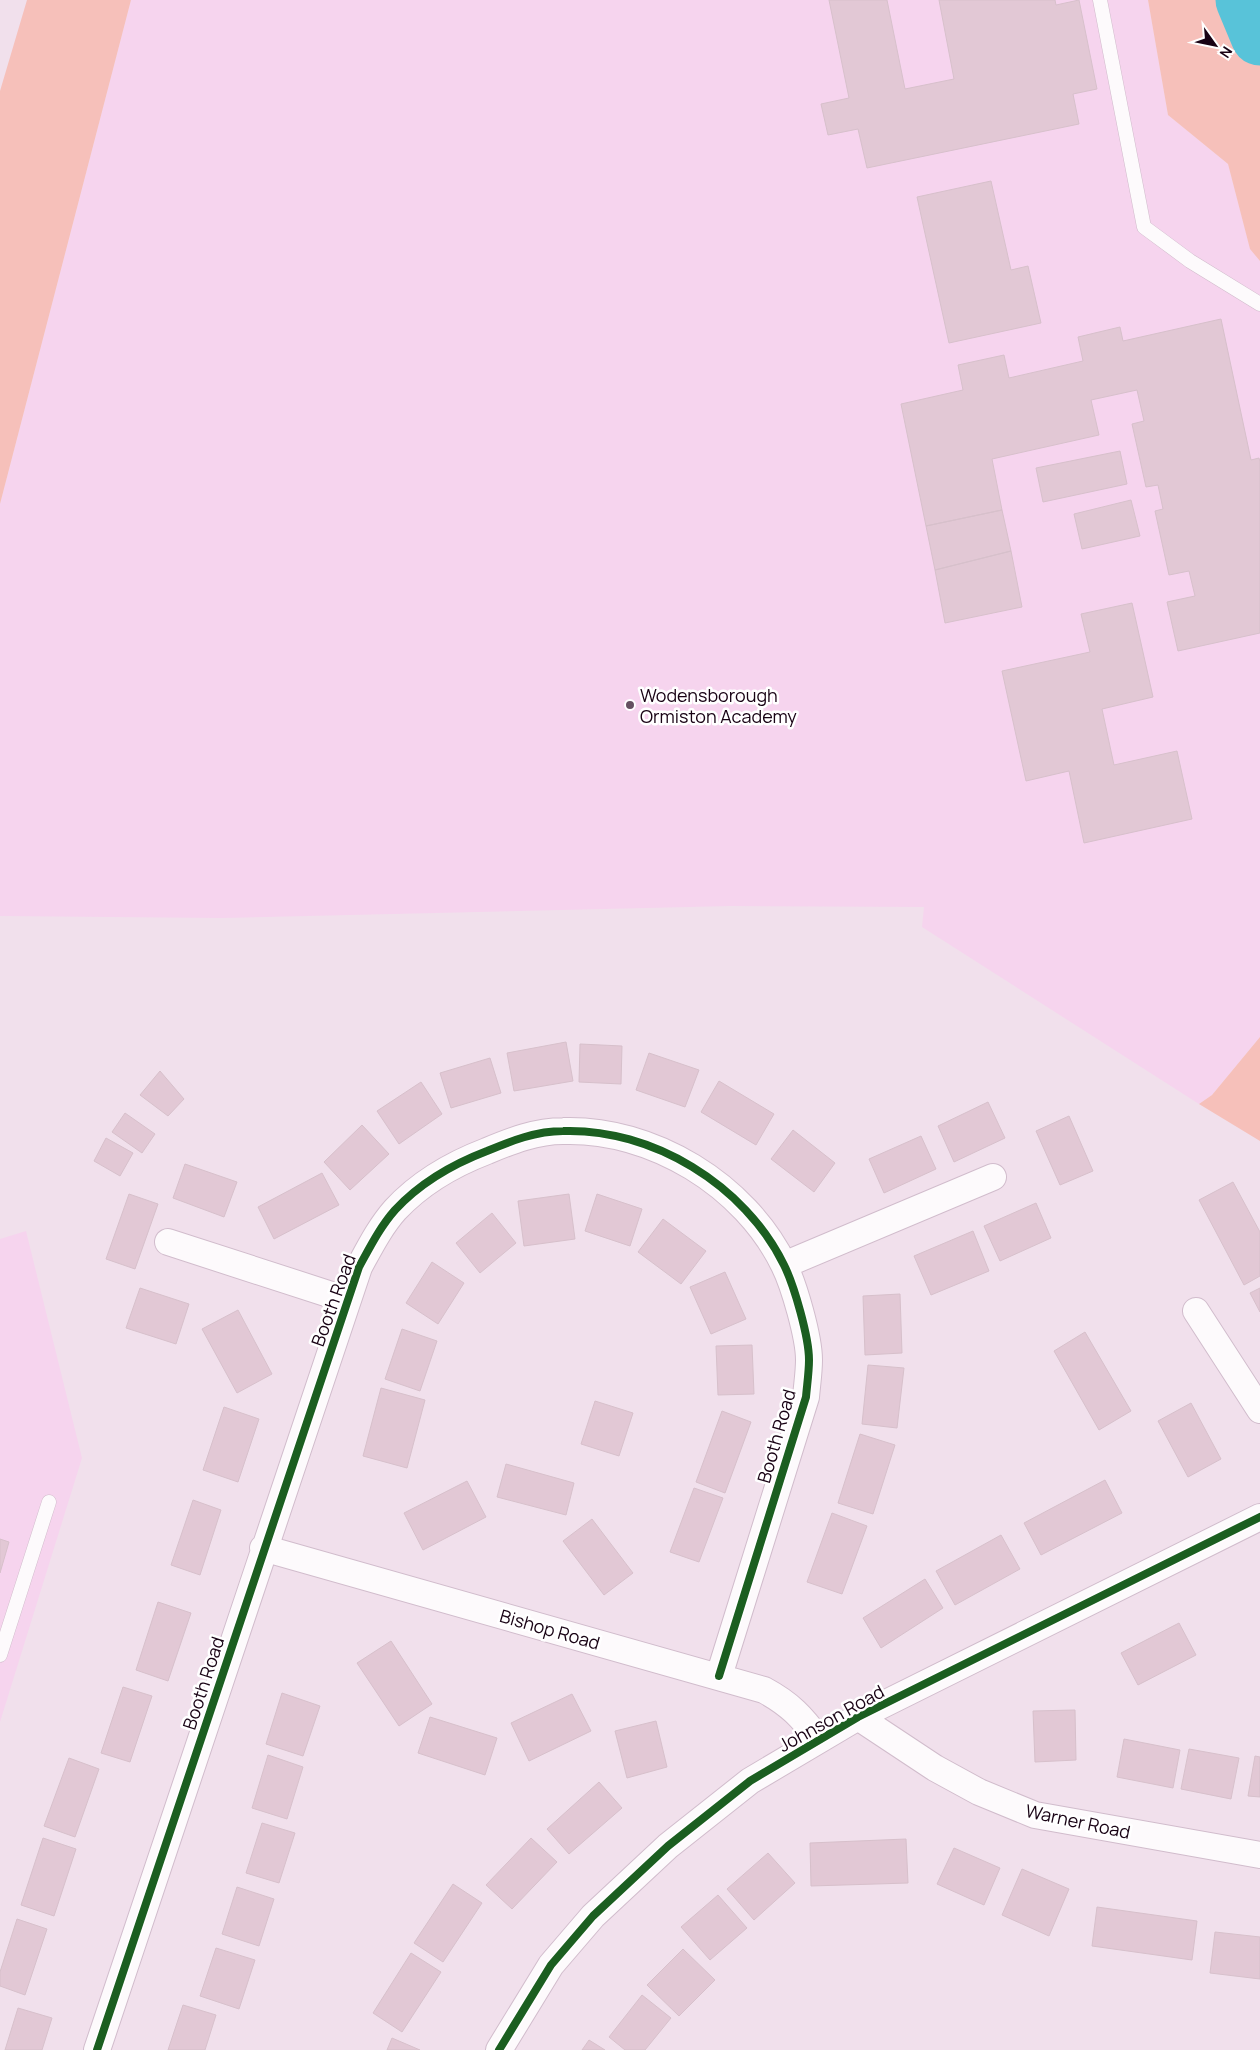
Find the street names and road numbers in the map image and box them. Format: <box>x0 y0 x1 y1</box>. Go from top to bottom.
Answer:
street label: Booth Road <box>305 1251 361 1349</box>
street label: Booth Road <box>751 1386 801 1486</box>
street label: Bishop Road <box>497 1603 603 1655</box>
street label: Booth Road <box>177 1633 229 1733</box>
street label: Johnson Road <box>774 1679 888 1757</box>
street label: Warner Road <box>1023 1798 1133 1844</box>

